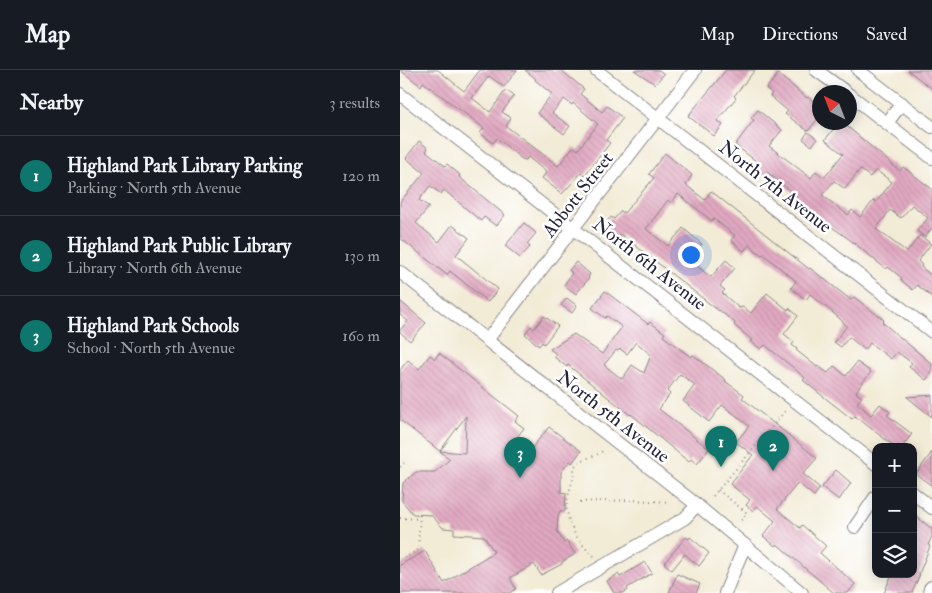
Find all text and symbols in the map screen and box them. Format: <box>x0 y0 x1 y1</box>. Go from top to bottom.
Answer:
text: Map <box>25 19 70 50</box>
text: Map <box>701 23 734 46</box>
text: Directions <box>762 23 838 46</box>
text: Saved <box>866 23 907 46</box>
north arrow <box>812 85 857 130</box>
text: Nearby <box>20 89 83 116</box>
text: 3 results <box>329 93 380 113</box>
street label: North 7th Avenue <box>714 135 837 238</box>
street label: Abbott Street <box>536 147 619 243</box>
text: Highland Park Library Parking <box>67 154 302 178</box>
text: 1 <box>33 166 39 186</box>
text: 120 m <box>342 166 380 186</box>
text: Parking · North 5th Avenue <box>67 178 241 198</box>
street label: North 6th Avenue <box>588 212 711 316</box>
text: Highland Park Public Library <box>67 234 291 258</box>
your location <box>678 242 704 268</box>
text: 2 <box>32 246 40 266</box>
text: 130 m <box>344 246 380 266</box>
text: Library · North 6th Avenue <box>67 258 242 278</box>
text: Highland Park Schools <box>67 314 239 338</box>
text: 3 <box>33 326 39 346</box>
text: 160 m <box>342 326 380 346</box>
text: School · North 5th Avenue <box>67 338 235 358</box>
street label: North 5th Avenue <box>552 365 675 468</box>
pin: 1 <box>705 426 737 467</box>
pin: 2 <box>757 430 789 471</box>
pin: 3 <box>504 437 536 478</box>
map controls <box>872 443 917 578</box>
button: + <box>872 443 917 488</box>
button: − <box>872 488 917 533</box>
button: layers <box>872 533 917 578</box>

